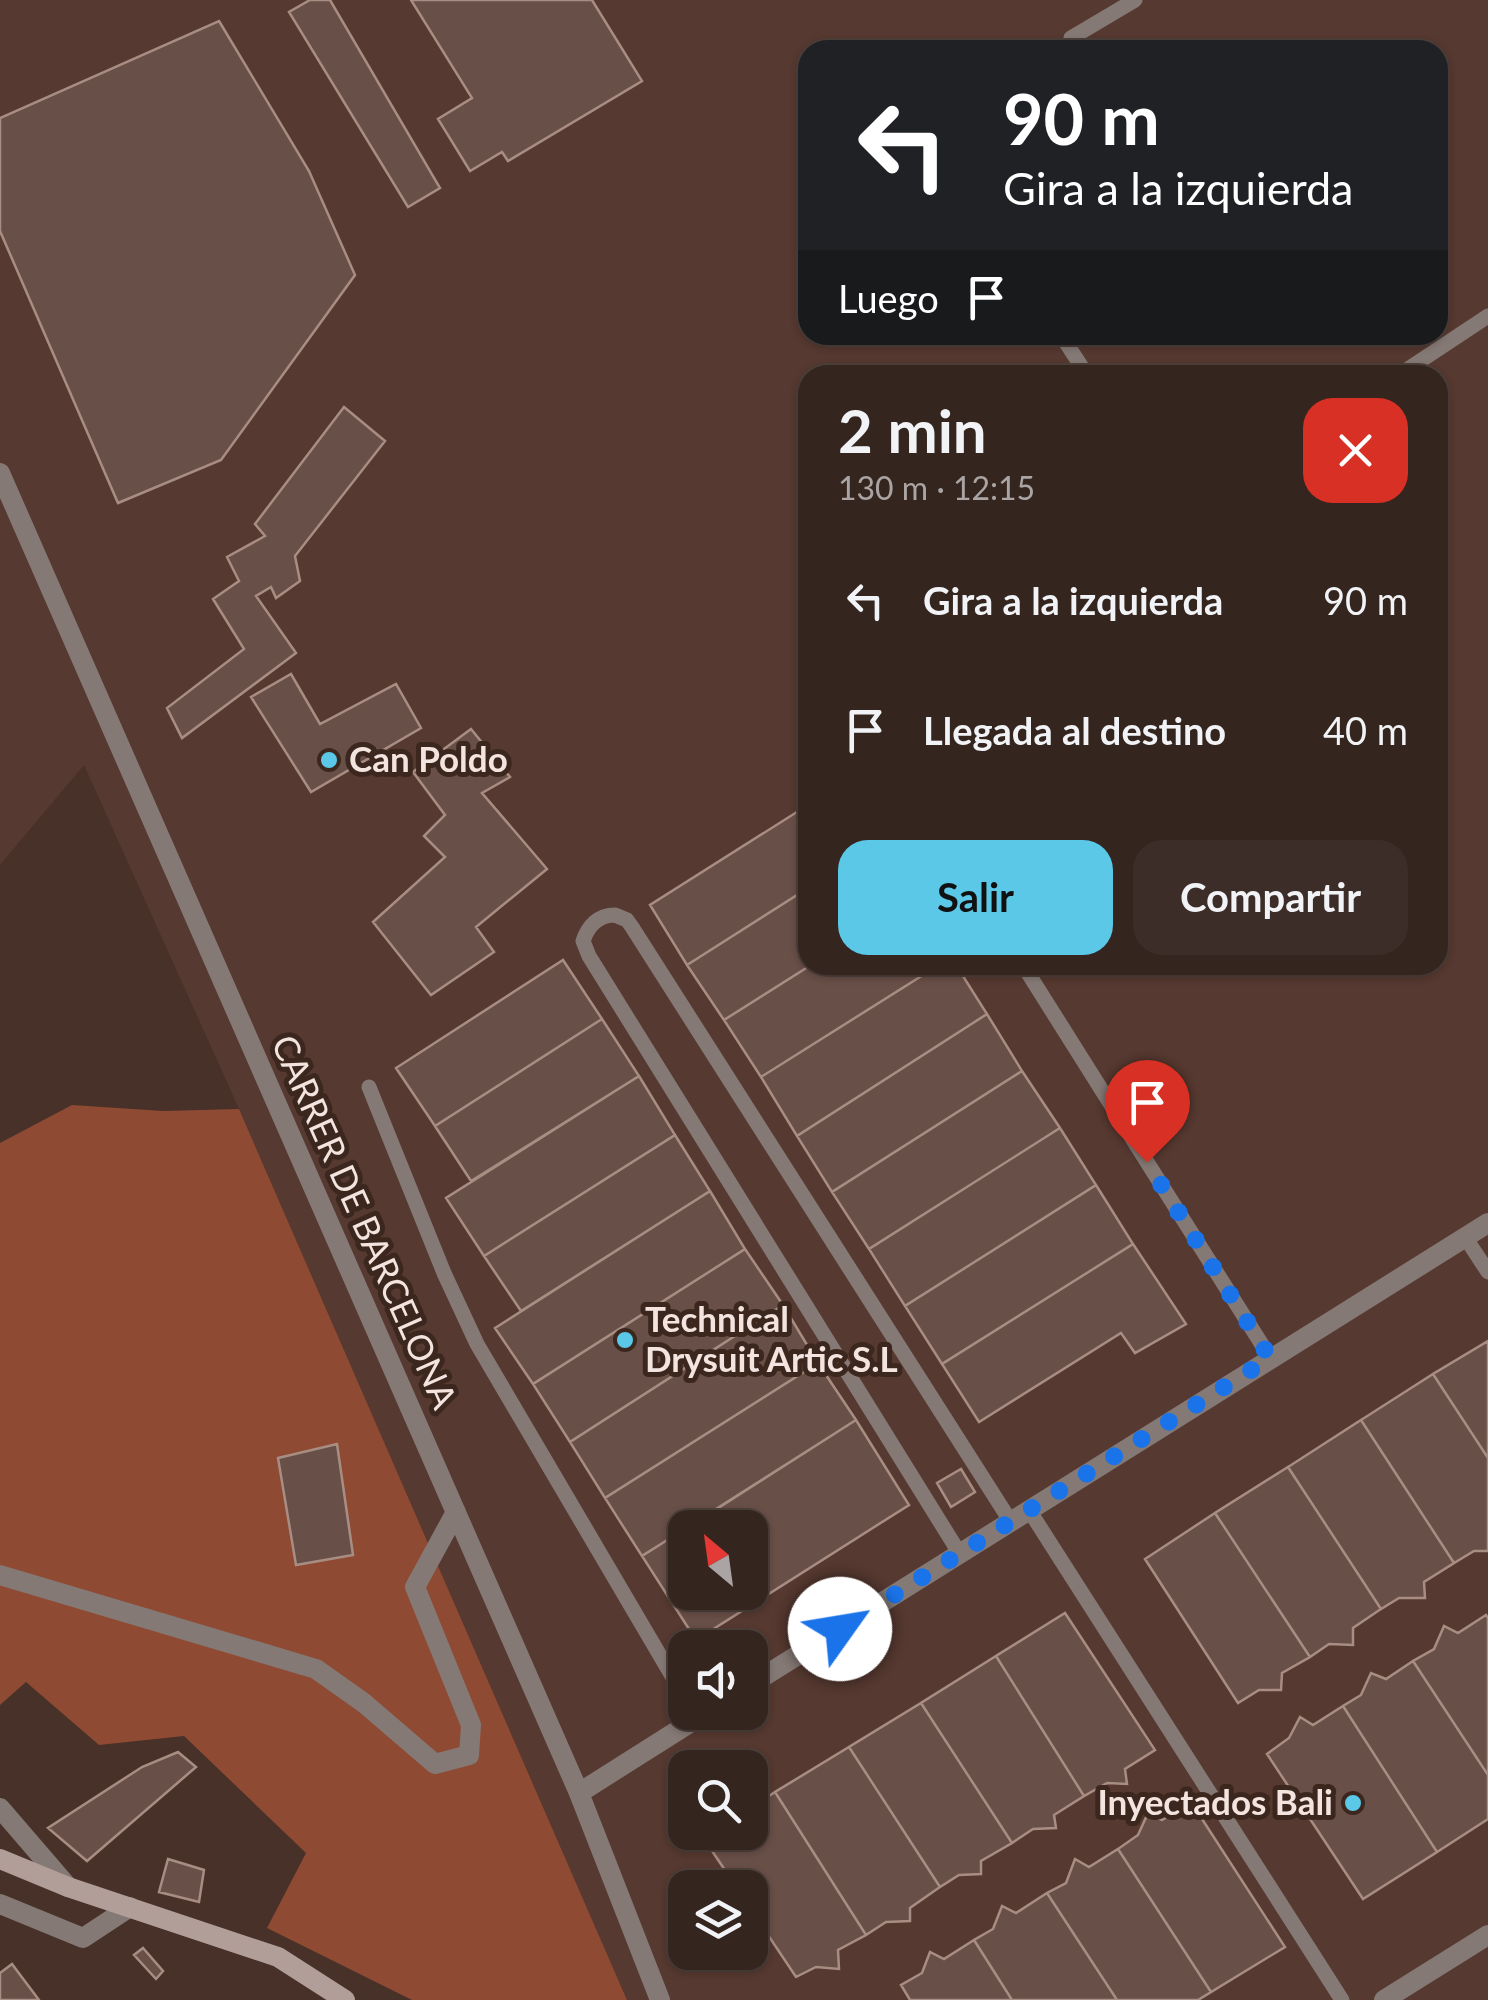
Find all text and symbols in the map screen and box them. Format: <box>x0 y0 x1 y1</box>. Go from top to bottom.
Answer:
text: 90 m <box>1003 76 1160 160</box>
icon: left <box>838 80 968 210</box>
text: Gira a la izquierda <box>1003 161 1353 215</box>
icon: arrive <box>959 270 1014 325</box>
text: Luego <box>838 275 939 321</box>
text: 2 min <box>838 394 987 466</box>
button: close <box>1303 398 1408 503</box>
text: 130 m · 12:15 <box>838 468 1035 507</box>
icon: left <box>838 573 893 628</box>
text: Gira a la izquierda <box>923 577 1223 623</box>
text: 90 m <box>1323 577 1408 623</box>
icon: arrive <box>838 703 893 758</box>
text: Llegada al destino <box>923 707 1226 753</box>
text: 40 m <box>1323 707 1408 753</box>
place label: Can Poldo <box>349 737 508 779</box>
marker: Can Poldo <box>318 749 340 771</box>
button: Salir <box>838 840 1113 955</box>
button: Compartir <box>1133 840 1408 955</box>
street label: CARRER DE BARCELONA <box>264 1028 467 1415</box>
pin <box>1105 1060 1190 1163</box>
icon: arrive <box>1120 1075 1175 1130</box>
place label: Technical Drysuit Artic S.L <box>645 1297 898 1379</box>
marker: Technical Drysuit Artic S.L <box>614 1329 636 1351</box>
north arrow <box>668 1510 768 1610</box>
map controls <box>668 1510 768 1970</box>
position arrow <box>788 1577 892 1681</box>
button: sound <box>668 1630 768 1730</box>
button: search <box>668 1750 768 1850</box>
place label: Inyectados Bali <box>1097 1780 1333 1822</box>
marker: Inyectados Bali <box>1342 1792 1364 1814</box>
button: layers <box>668 1870 768 1970</box>

